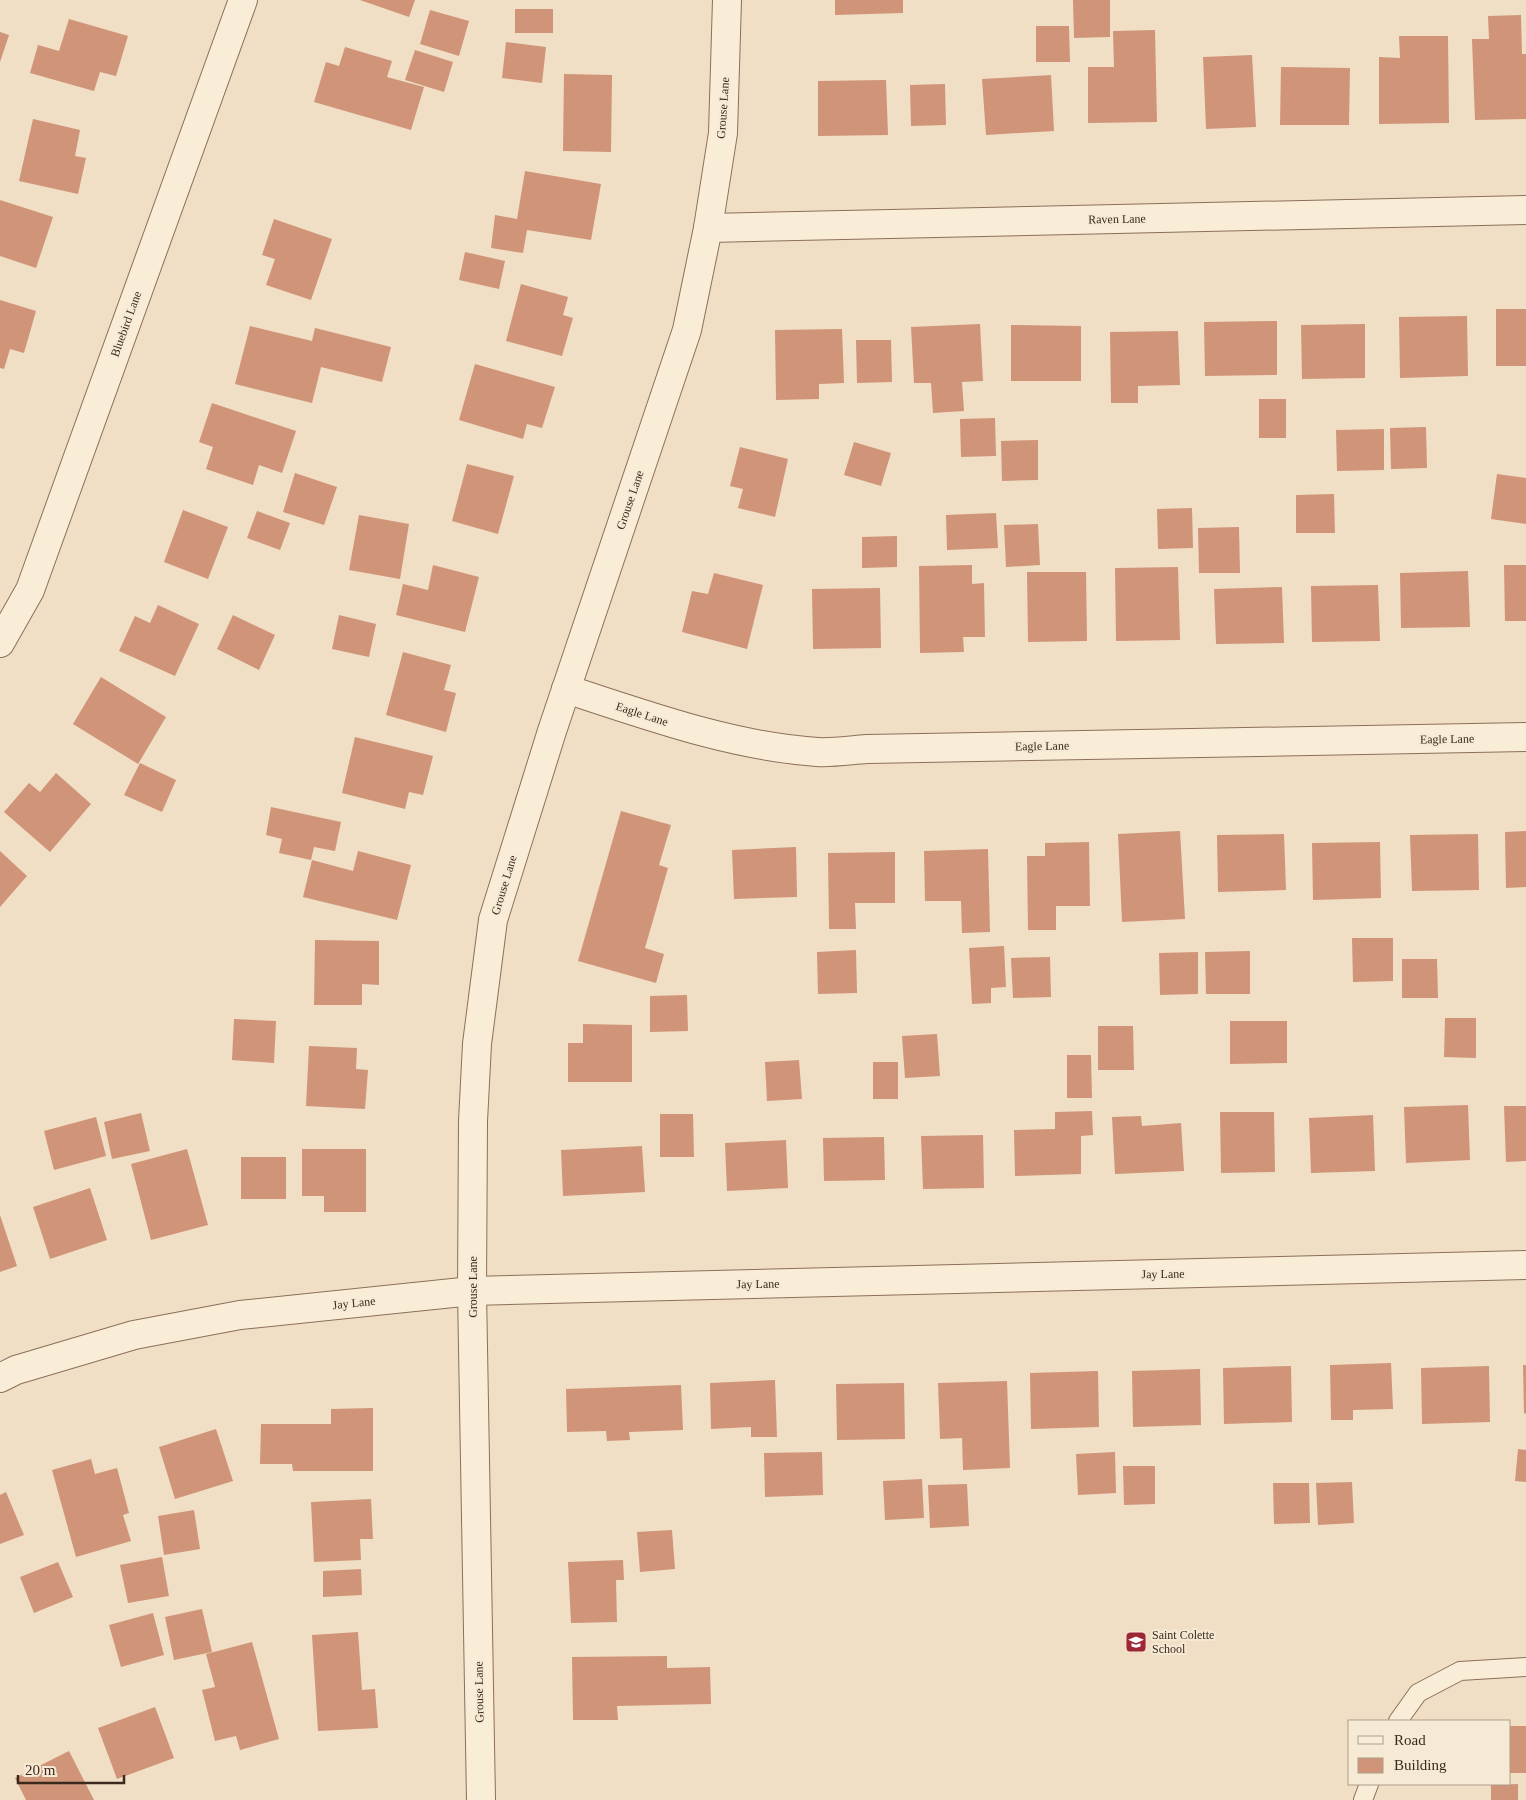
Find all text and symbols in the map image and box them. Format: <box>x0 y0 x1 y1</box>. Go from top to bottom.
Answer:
street label: Grouse Lane <box>714 77 732 139</box>
street label: Raven Lane <box>1088 211 1146 227</box>
street label: Bluebird Lane <box>108 289 144 359</box>
street label: Grouse Lane <box>613 469 647 531</box>
street label: Eagle Lane <box>614 699 670 729</box>
street label: Eagle Lane <box>1420 732 1474 746</box>
street label: Eagle Lane <box>1015 739 1069 753</box>
street label: Grouse Lane <box>488 853 520 917</box>
street label: Grouse Lane <box>466 1256 480 1318</box>
street label: Jay Lane <box>1141 1267 1185 1281</box>
street label: Jay Lane <box>736 1277 780 1291</box>
street label: Jay Lane <box>332 1294 376 1312</box>
place label: Saint Colette School <box>1152 1628 1214 1656</box>
school or university icon: Saint Colette School <box>1124 1630 1148 1654</box>
street label: Grouse Lane <box>471 1661 487 1723</box>
legend <box>1348 1720 1511 1785</box>
text: Road <box>1394 1732 1426 1748</box>
scale bar <box>18 1752 124 1784</box>
text: Building <box>1394 1757 1447 1773</box>
text: 20 m <box>25 1762 56 1778</box>

